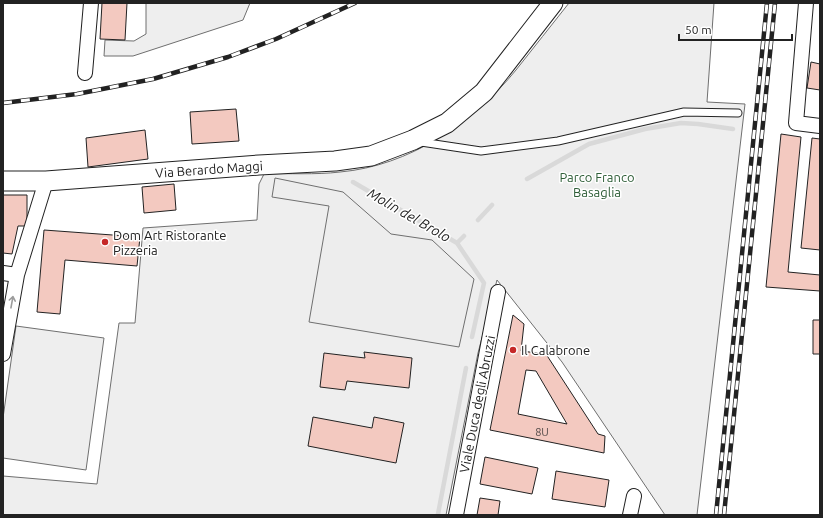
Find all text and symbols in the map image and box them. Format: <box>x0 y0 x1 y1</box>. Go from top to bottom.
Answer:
scale bar <box>679 16 792 42</box>
text: 50 m <box>685 23 712 36</box>
street label: Via Berardo Maggi <box>155 158 263 180</box>
park label: Parco Franco Basaglia <box>559 170 635 199</box>
water label: Molin del Brolo <box>365 185 454 245</box>
place label: Dom Art Ristorante Pizzeria <box>113 228 226 257</box>
marker: Dom Art Ristorante Pizzeria <box>100 237 110 247</box>
one-way arrow <box>8 296 16 309</box>
street label: Viale Duca degli Abruzzi <box>457 334 497 474</box>
place label: Il Calabrone <box>521 343 590 357</box>
marker: Il Calabrone <box>508 345 518 355</box>
house number: 8U <box>535 426 549 438</box>

